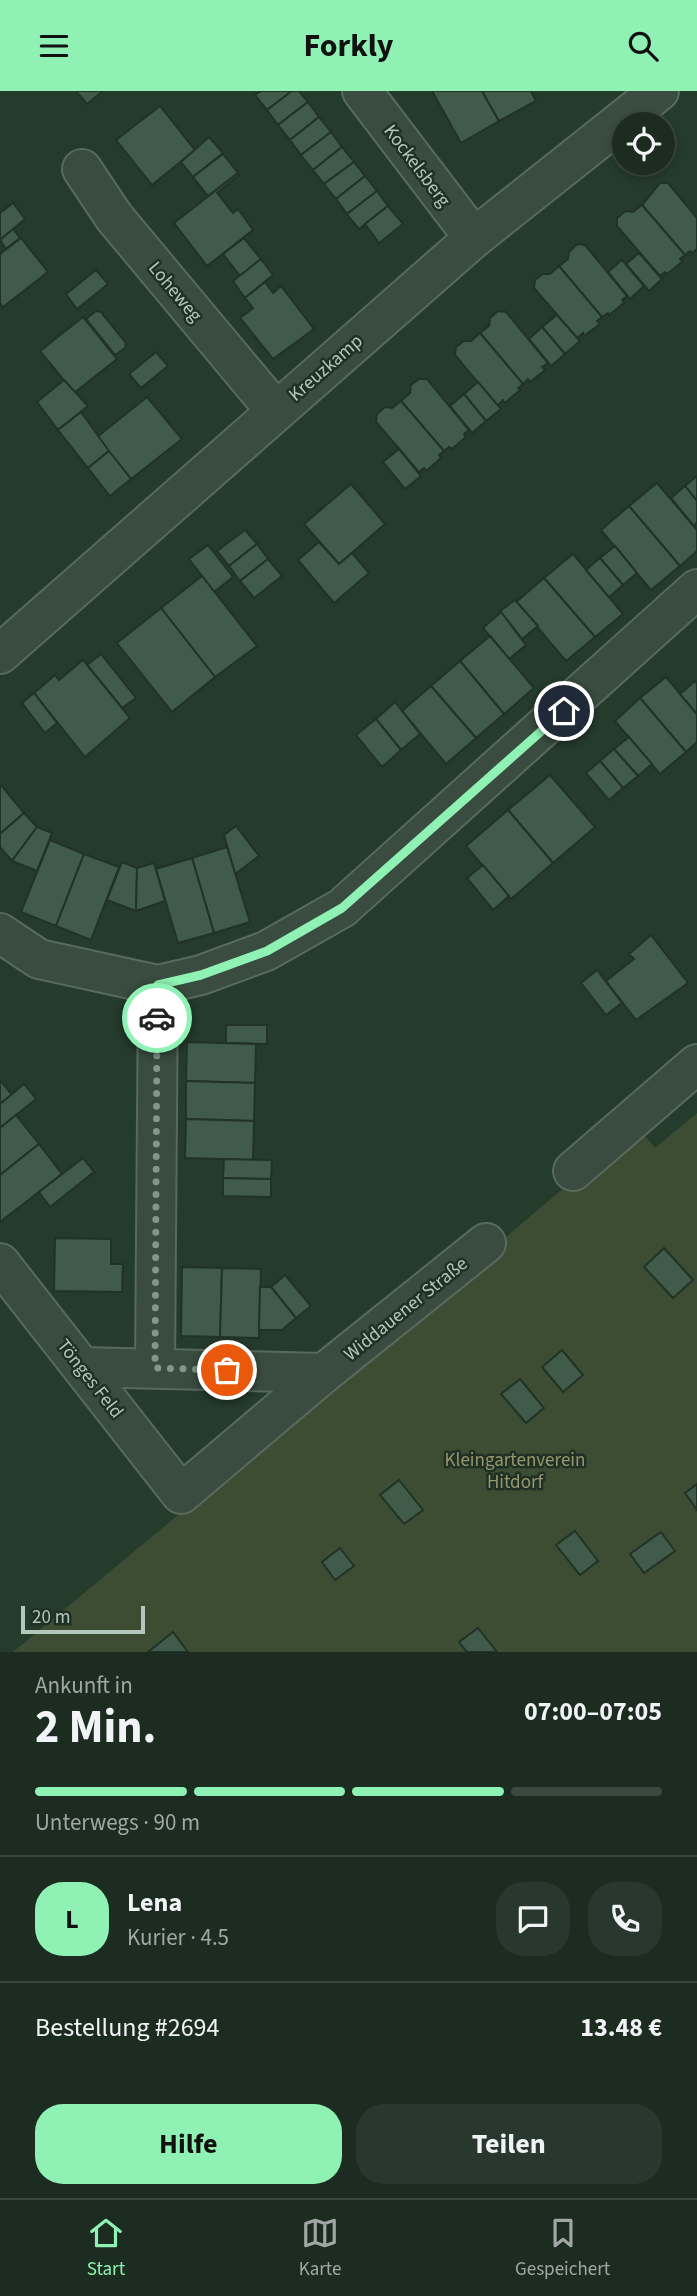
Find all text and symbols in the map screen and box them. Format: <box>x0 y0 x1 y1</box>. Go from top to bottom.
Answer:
text: Forkly <box>303 23 394 69</box>
icon: menu <box>35 27 73 65</box>
icon: search <box>624 27 662 65</box>
map controls <box>612 112 675 175</box>
button: locate <box>612 112 675 175</box>
street label: Kockelsberg <box>377 119 457 213</box>
street label: Loheweg <box>142 256 208 328</box>
street label: Kreuzkamp <box>283 328 369 408</box>
pin <box>534 681 594 741</box>
icon: home <box>545 692 583 730</box>
courier <box>122 983 192 1053</box>
icon: car <box>138 999 176 1037</box>
street label: Widdauener Straße <box>338 1251 474 1368</box>
street label: Tönges Feld <box>50 1334 129 1424</box>
pin <box>197 1340 257 1400</box>
icon: bag <box>208 1351 246 1389</box>
park label: Kleingartenverein Hitdorf <box>445 1447 585 1496</box>
scale bar <box>21 1603 145 1635</box>
text: 20 m <box>32 1604 70 1631</box>
text: Ankunft in <box>35 1669 133 1702</box>
text: 07:00–07:05 <box>524 1693 662 1730</box>
text: 2 Min. <box>35 1695 156 1760</box>
text: Unterwegs · 90 m <box>35 1806 200 1839</box>
button: chat <box>496 1882 570 1956</box>
button: phone <box>588 1882 662 1956</box>
text: Lena <box>127 1884 182 1921</box>
text: L <box>65 1901 79 1938</box>
text: Kurier · 4.5 <box>127 1921 229 1954</box>
text: Bestellung #2694 <box>35 2009 219 2046</box>
text: 13.48 € <box>580 2009 662 2046</box>
button: Hilfe <box>35 2104 342 2184</box>
button: Teilen <box>356 2104 662 2184</box>
tab: Start <box>87 2214 125 2283</box>
tab: Karte <box>299 2214 341 2283</box>
tab: Gespeichert <box>515 2214 610 2283</box>

